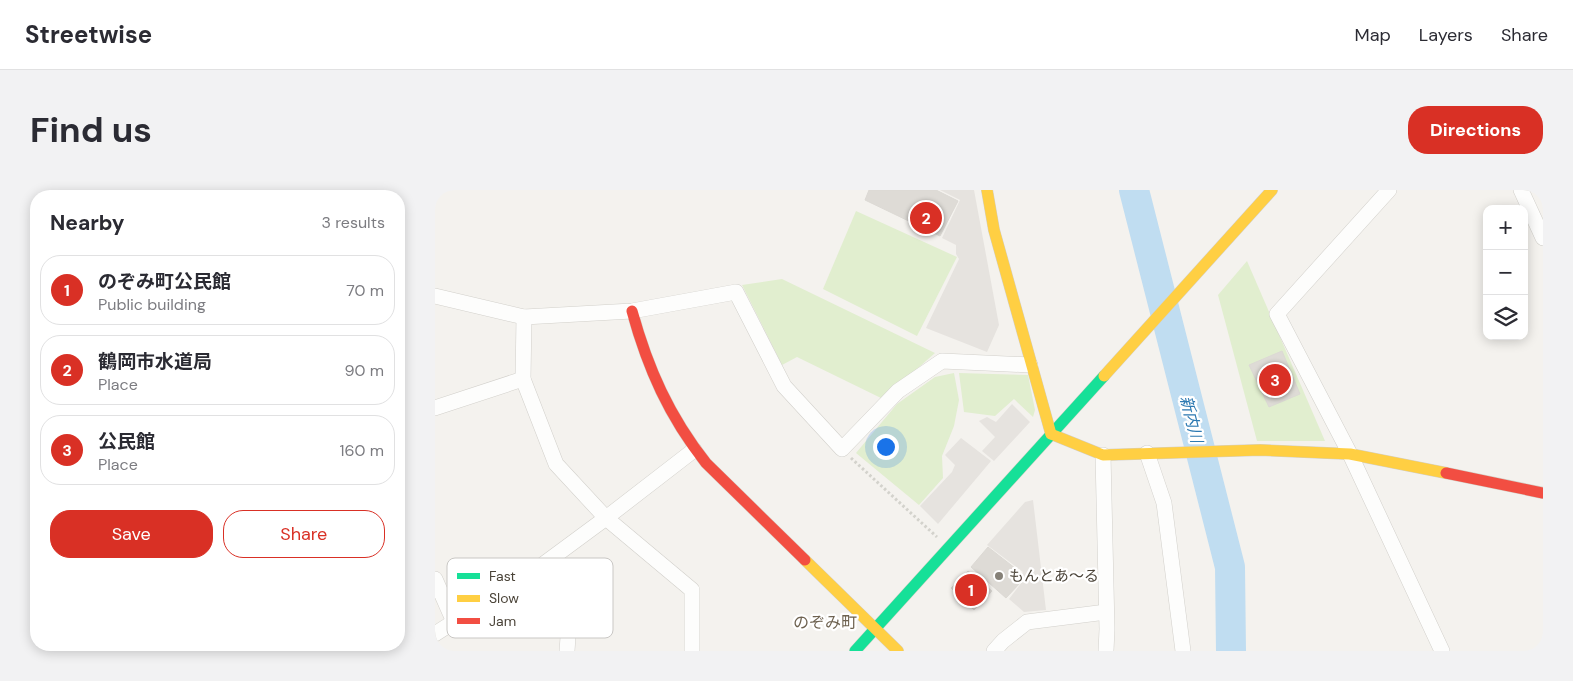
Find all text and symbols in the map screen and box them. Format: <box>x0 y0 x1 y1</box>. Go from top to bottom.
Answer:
text: Streetwise <box>25 19 152 50</box>
text: Map <box>1355 23 1391 47</box>
text: Layers <box>1419 23 1473 47</box>
text: Share <box>1501 23 1548 47</box>
button: Directions <box>1408 106 1543 154</box>
text: Find us <box>30 107 152 153</box>
pin: 2 <box>910 199 942 237</box>
map controls <box>1483 205 1528 340</box>
button: + <box>1483 205 1528 250</box>
text: Nearby <box>50 209 124 237</box>
text: 3 results <box>322 212 385 233</box>
button: − <box>1483 250 1528 295</box>
text: のぞみ町公民館 <box>98 269 231 294</box>
text: 1 <box>64 280 70 301</box>
text: 70 m <box>346 280 384 301</box>
text: Public building <box>98 294 206 315</box>
button: layers <box>1483 295 1528 340</box>
text: 鶴岡市水道局 <box>98 349 212 374</box>
text: 2 <box>62 360 72 381</box>
text: 90 m <box>344 360 384 381</box>
pin: 3 <box>1259 361 1291 399</box>
text: Place <box>98 374 138 395</box>
water label: 新内川 <box>1176 393 1208 447</box>
text: 公民館 <box>98 429 155 454</box>
your location <box>873 434 899 460</box>
text: 3 <box>62 440 72 461</box>
text: 160 m <box>340 440 384 461</box>
text: Place <box>98 454 138 475</box>
button: Save <box>50 510 213 558</box>
button: Share <box>223 510 385 558</box>
legend <box>447 558 613 638</box>
place label: もんとあ～る <box>1009 566 1099 586</box>
text: Fast <box>489 567 516 585</box>
marker: もんとあ～る <box>993 570 1005 582</box>
pin: 1 <box>955 571 987 609</box>
text: Slow <box>489 589 519 607</box>
text: Jam <box>489 612 516 630</box>
district label: のぞみ町 <box>793 612 857 633</box>

